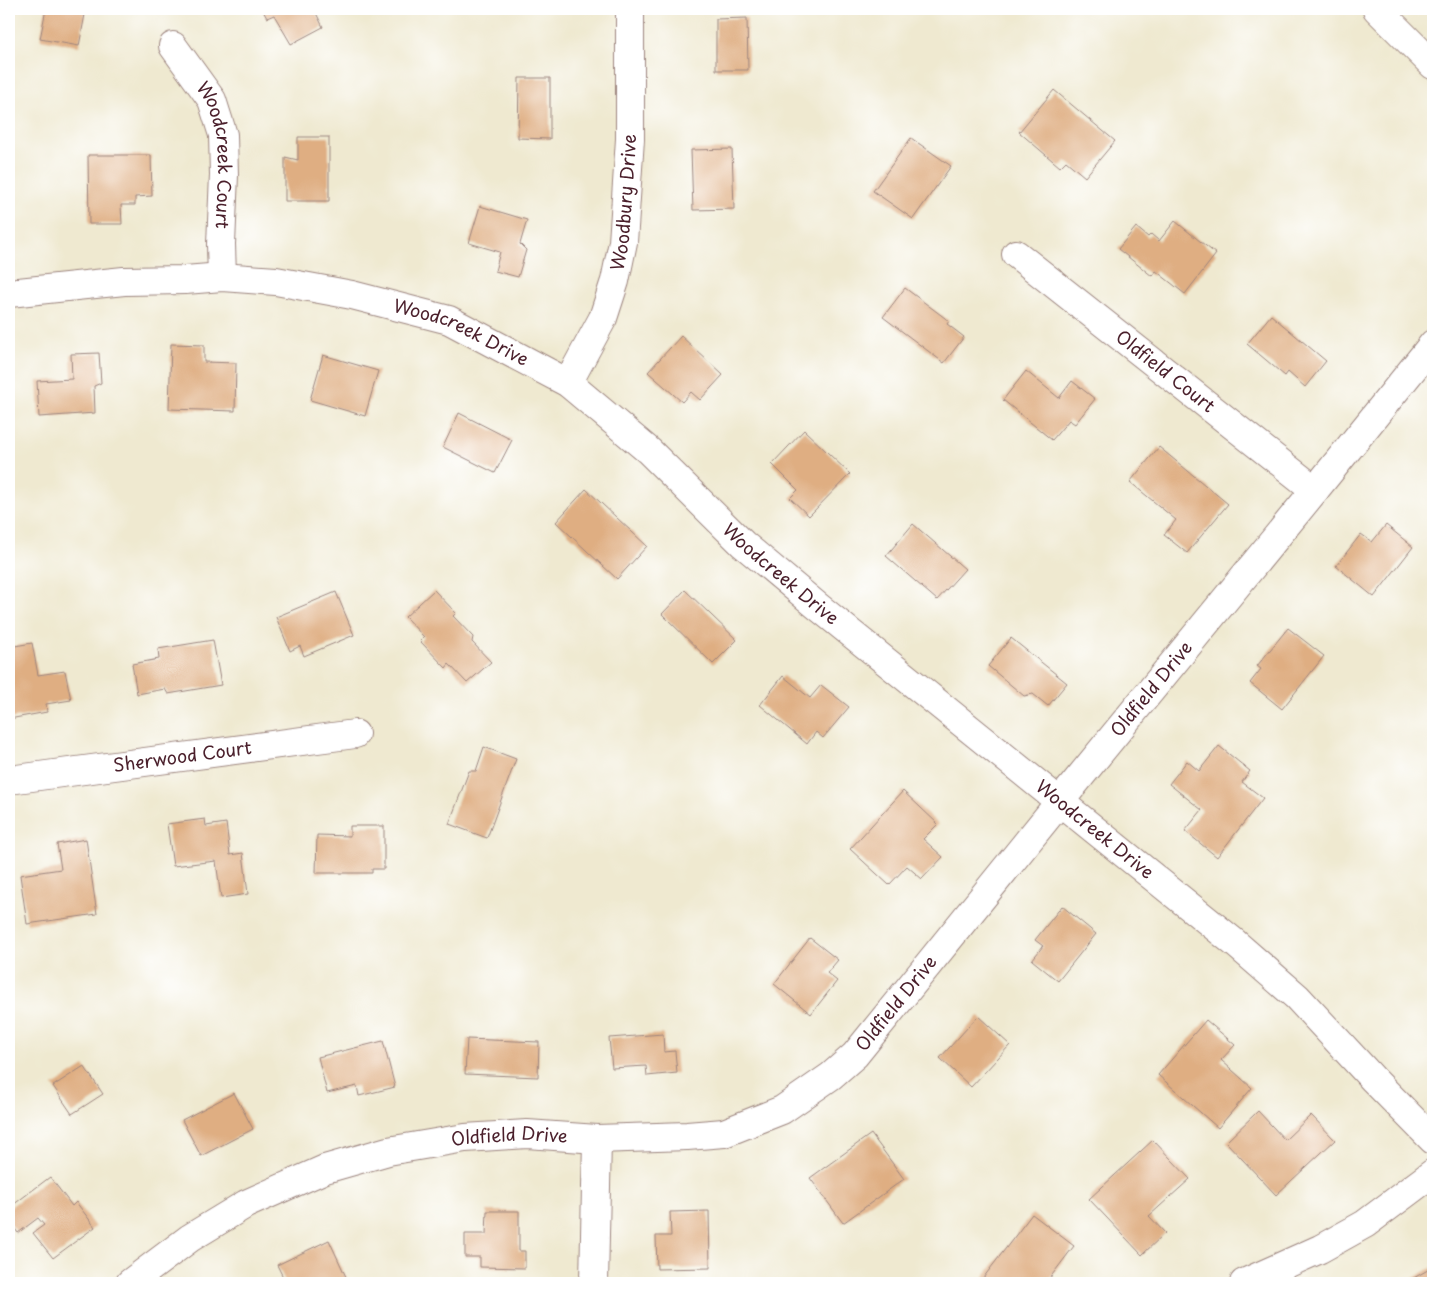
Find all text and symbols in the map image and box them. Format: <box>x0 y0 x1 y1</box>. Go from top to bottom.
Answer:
street label: Woodcreek Court <box>191 75 239 229</box>
street label: Woodbury Drive <box>602 134 642 273</box>
street label: Woodcreek Drive <box>391 291 534 372</box>
street label: Oldfield Court <box>1111 323 1222 418</box>
street label: Woodcreek Drive <box>717 516 845 630</box>
street label: Oldfield Drive <box>1103 635 1198 742</box>
street label: Sherwood Court <box>112 733 253 778</box>
street label: Woodcreek Drive <box>1031 772 1160 885</box>
street label: Oldfield Drive <box>848 949 943 1057</box>
street label: Oldfield Drive <box>449 1119 569 1152</box>

